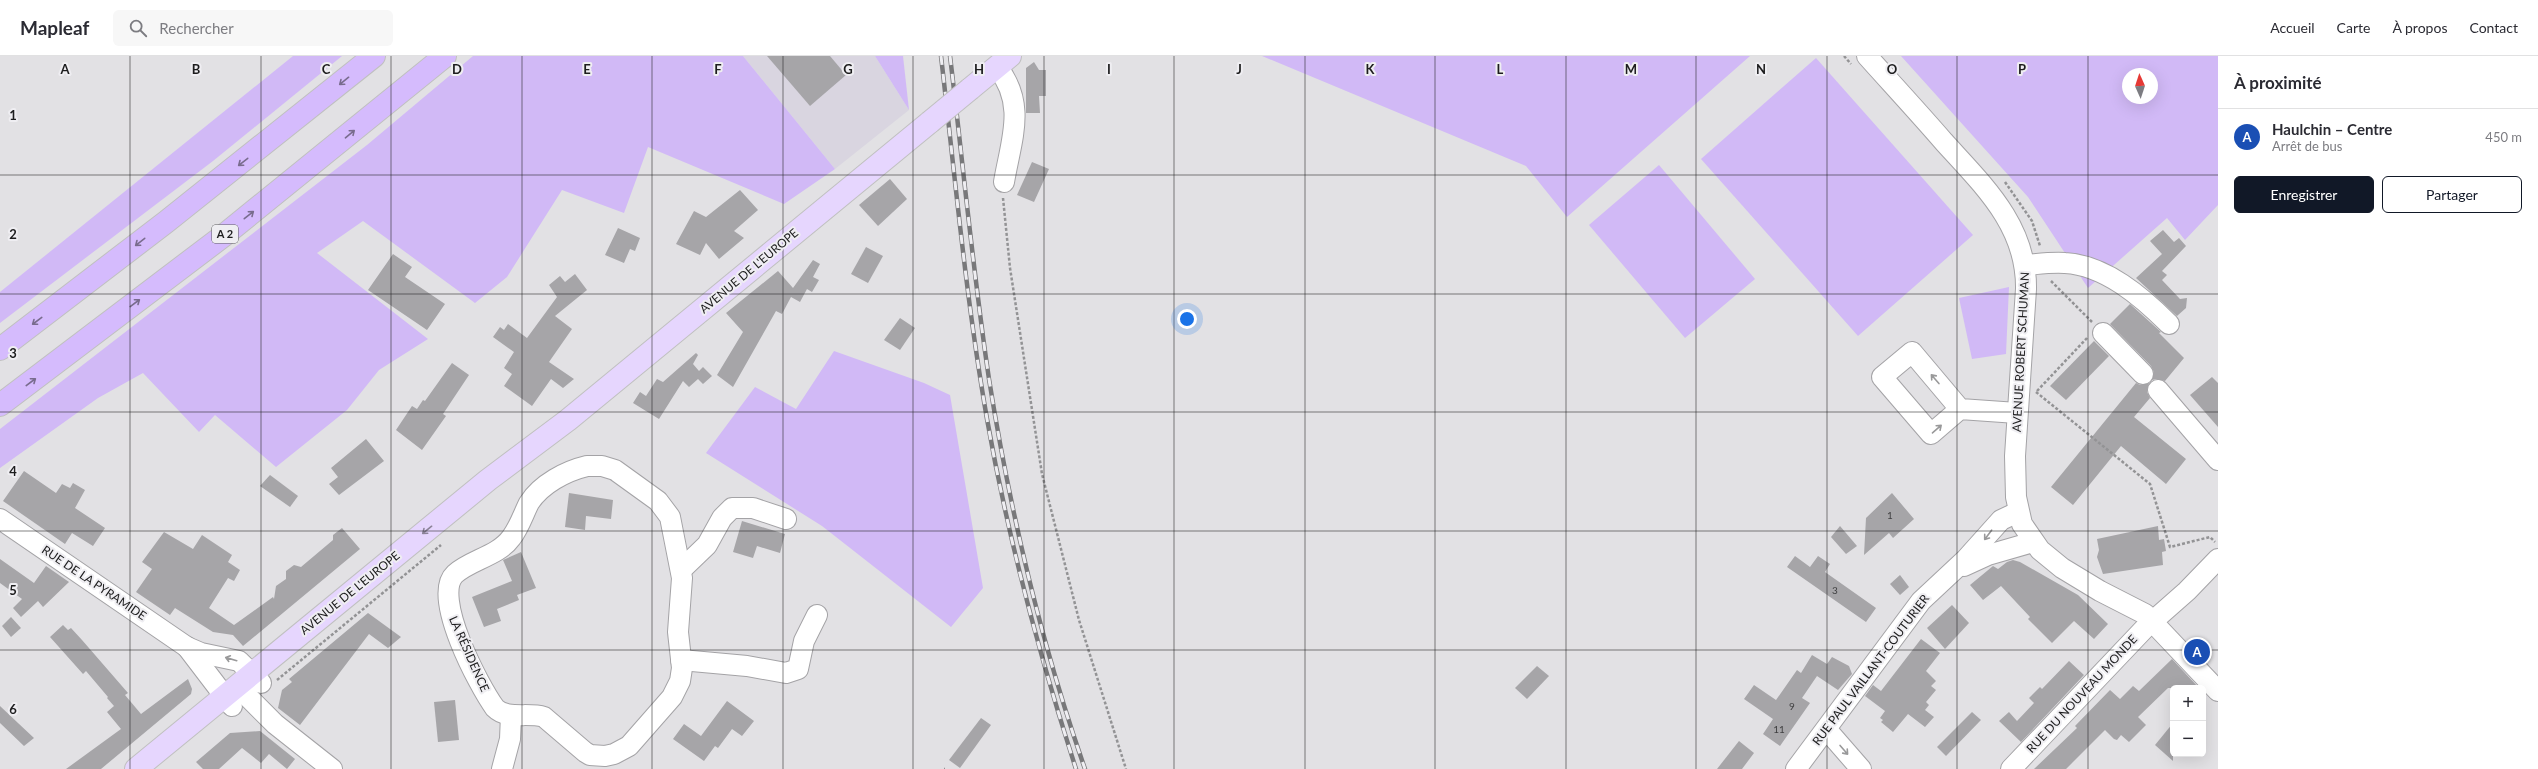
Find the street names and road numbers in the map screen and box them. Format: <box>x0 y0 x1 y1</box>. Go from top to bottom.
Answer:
road number: A 2 <box>212 225 238 243</box>
street label: AVENUE DE L'EUROPE <box>696 225 801 316</box>
street label: AVENUE ROBERT SCHUMAN <box>2009 272 2032 432</box>
street label: RUE DE LA PYRAMIDE <box>39 542 150 623</box>
street label: AVENUE DE L'EUROPE <box>297 548 403 637</box>
street label: RUE PAUL VAILLANT-COUTURIER <box>1809 591 1933 748</box>
street label: LA RÉSIDENCE <box>446 614 493 694</box>
street label: RUE DU NOUVEAU MONDE <box>2023 632 2140 756</box>

